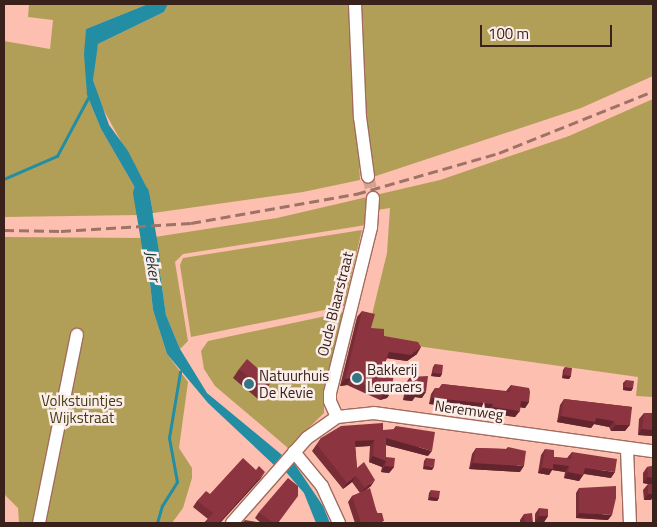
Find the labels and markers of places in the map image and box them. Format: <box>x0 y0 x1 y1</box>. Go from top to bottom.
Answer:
place label: Bakkerij Leuraers <box>367 360 422 395</box>
place label: Natuurhuis De Kevie <box>259 366 329 401</box>
marker: Bakkerij Leuraers <box>351 372 363 384</box>
marker: Natuurhuis De Kevie <box>243 378 255 390</box>

